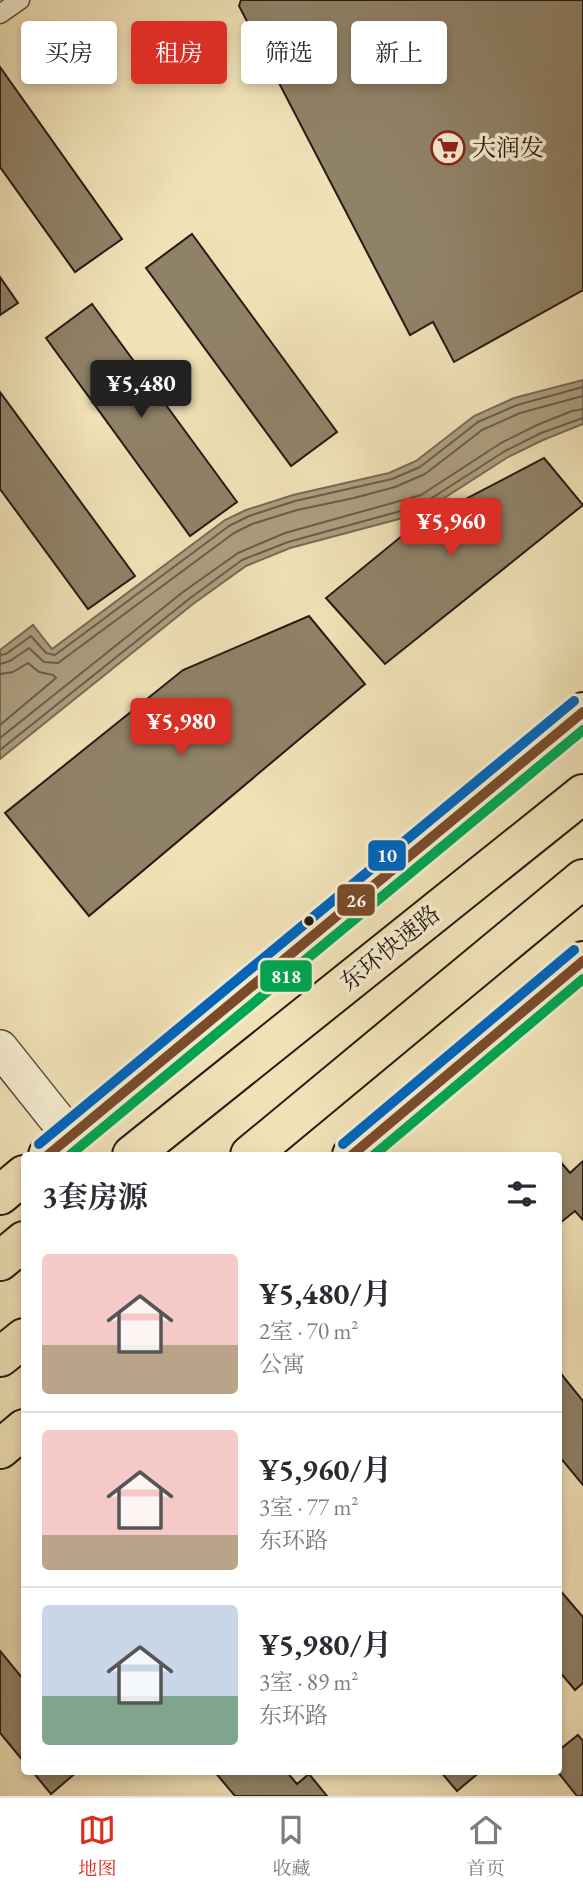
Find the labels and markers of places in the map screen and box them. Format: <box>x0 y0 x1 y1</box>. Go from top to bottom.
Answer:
supermarket icon: 大润发 <box>429 129 467 167</box>
place label: 大润发 <box>472 132 544 163</box>
pin: ¥5,480 <box>84 360 198 420</box>
pin: ¥5,960 <box>394 498 508 558</box>
pin: ¥5,980 <box>124 698 238 758</box>
unlabelled marker <box>302 914 316 928</box>

